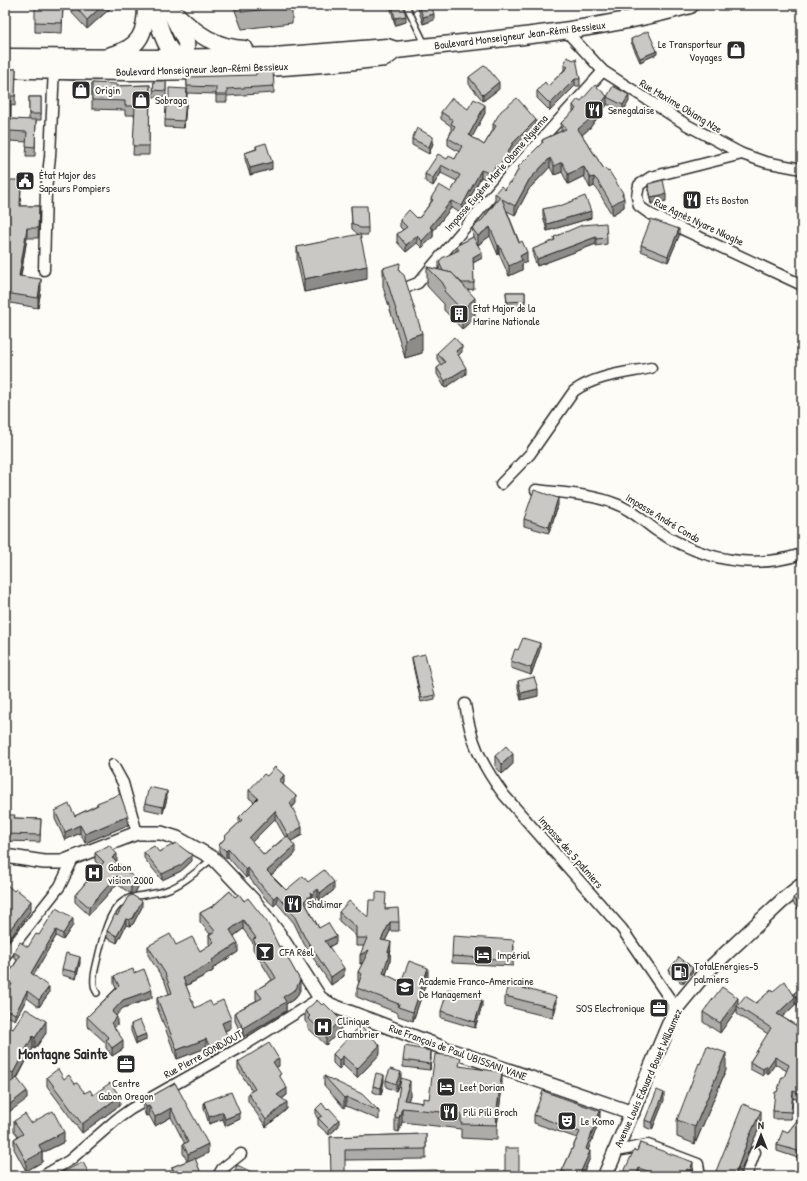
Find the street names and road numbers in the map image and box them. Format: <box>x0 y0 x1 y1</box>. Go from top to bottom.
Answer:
street label: Boulevard Monseigneur Jean-Rémi Bessieux <box>434 18 607 52</box>
street label: Boulevard Monseigneur Jean-Rémi Bessieux <box>116 59 289 79</box>
street label: Rue Maxime Obiang Nze <box>637 76 725 136</box>
street label: Impasse Eugène Marie Obame Nguema <box>442 111 551 234</box>
street label: Rue Agnès Nyare Nkoghe <box>652 195 747 249</box>
street label: Impasse André Condo <box>623 490 703 546</box>
street label: Impasse des 5 palmiers <box>536 813 606 891</box>
street label: Avenue Louis Edouard Bouet Willaumez <box>611 1006 685 1149</box>
street label: Rue François de Paul UBISSANI VANE <box>387 1021 529 1083</box>
street label: Rue Pierre GONDJOUT <box>161 1026 245 1081</box>

